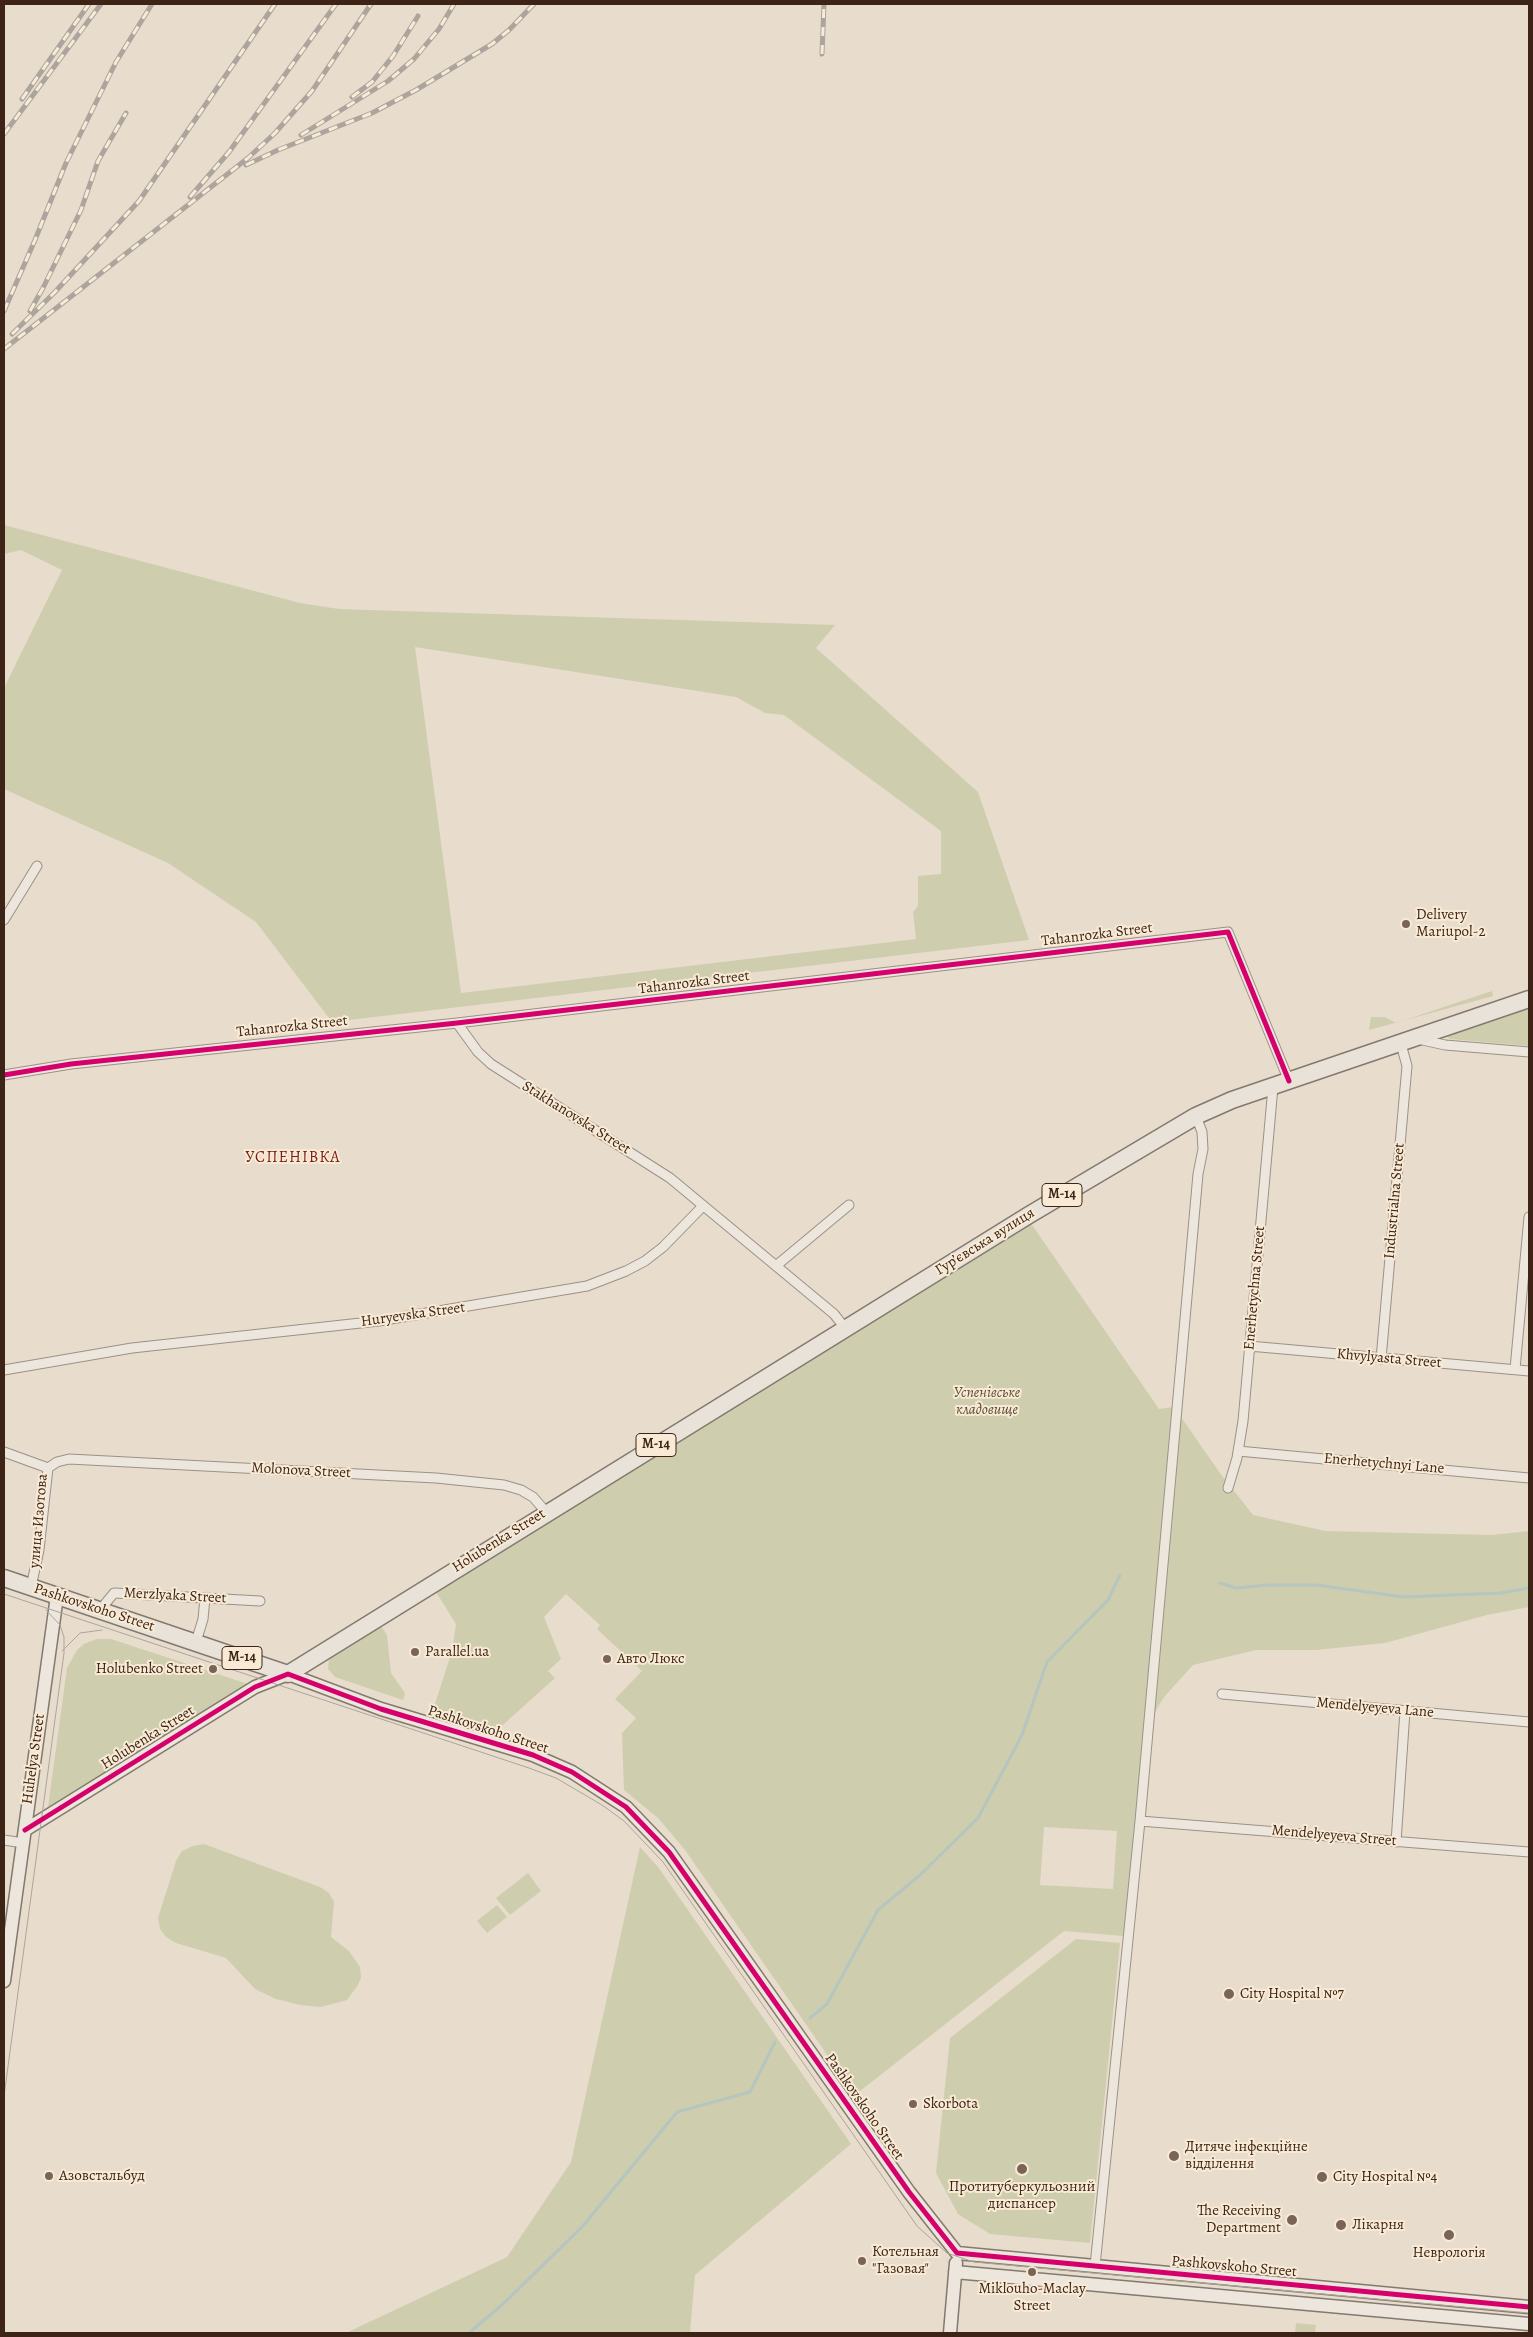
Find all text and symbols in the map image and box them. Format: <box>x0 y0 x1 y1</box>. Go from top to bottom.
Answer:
place label: Delivery Mariupol-2 <box>1416 906 1486 941</box>
marker: Delivery Mariupol-2 <box>1400 918 1412 930</box>
street label: Tahanrozka Street <box>1041 919 1153 951</box>
street label: Tahanrozka Street <box>638 967 750 999</box>
street label: Tahanrozka Street <box>236 1012 348 1042</box>
street label: Stakhanovska Street <box>518 1077 634 1159</box>
street label: Industrialna Street <box>1381 1142 1409 1260</box>
district label: УСПЕНІВКА <box>244 1148 342 1168</box>
road number: М-14 <box>1042 1184 1082 1206</box>
street label: Гур’євська вулиця <box>932 1204 1038 1280</box>
street label: Enerhetychna Street <box>1241 1225 1269 1351</box>
street label: Huryevska Street <box>360 1299 466 1331</box>
street label: Khvylyasta Street <box>1336 1345 1442 1373</box>
park label: Успенівське кладовище <box>954 1384 1020 1419</box>
road number: М-14 <box>636 1434 676 1456</box>
street label: Enerhetychnyi Lane <box>1323 1450 1445 1478</box>
street label: Molonova Street <box>251 1459 351 1483</box>
street label: улица Изотова <box>26 1473 52 1569</box>
street label: Holubenka Street <box>449 1505 549 1577</box>
street label: Pashkovskoho Street <box>31 1580 157 1636</box>
street label: Merzlyaka Street <box>123 1584 227 1608</box>
place label: Parallel.ua <box>425 1643 489 1661</box>
road number: М-14 <box>222 1646 262 1670</box>
marker: Parallel.ua <box>409 1646 421 1658</box>
place label: Авто Люкс <box>617 1650 684 1668</box>
marker: Авто Люкс <box>601 1653 613 1665</box>
place label: Holubenko Street <box>96 1660 203 1678</box>
marker: Holubenko Street <box>207 1663 219 1675</box>
street label: Mendelyeyeva Lane <box>1315 1694 1435 1722</box>
street label: Holubenka Street <box>98 1702 198 1774</box>
street label: Pashkovskoho Street <box>425 1702 551 1758</box>
street label: Huhelya Street <box>19 1713 49 1805</box>
street label: Mendelyeyeva Street <box>1271 1822 1397 1850</box>
place label: City Hospital №7 <box>1240 1985 1344 2003</box>
marker: City Hospital №7 <box>1222 1987 1236 2001</box>
street label: Pashkovskoho Street <box>820 2050 908 2164</box>
place label: Skorbota <box>923 2095 978 2113</box>
marker: Skorbota <box>907 2098 919 2110</box>
place label: Дитяче інфекційне відділення <box>1185 2138 1308 2173</box>
marker: Дитяче інфекційне відділення <box>1167 2149 1181 2163</box>
marker: Протитуберкульозний диспансер <box>1015 2162 1029 2176</box>
place label: Азовстальбуд <box>59 2167 145 2185</box>
place label: City Hospital №4 <box>1333 2168 1437 2186</box>
marker: Азовстальбуд <box>43 2170 55 2182</box>
marker: City Hospital №4 <box>1315 2170 1329 2184</box>
place label: Протитуберкульозний диспансер <box>949 2178 1095 2213</box>
place label: The Receiving Department <box>1197 2202 1281 2237</box>
marker: The Receiving Department <box>1285 2213 1299 2227</box>
place label: Лікарня <box>1352 2216 1404 2234</box>
marker: Лікарня <box>1334 2218 1348 2232</box>
marker: Неврологія <box>1442 2228 1456 2242</box>
place label: Котельная "Газовая" <box>872 2243 939 2278</box>
place label: Неврологія <box>1412 2244 1486 2262</box>
street label: Pashkovskoho Street <box>1170 2253 1298 2281</box>
marker: Котельная "Газовая" <box>856 2255 868 2267</box>
marker: Miklouho-Maclay Street <box>1026 2266 1038 2278</box>
place label: Miklouho-Maclay Street <box>978 2280 1086 2315</box>

